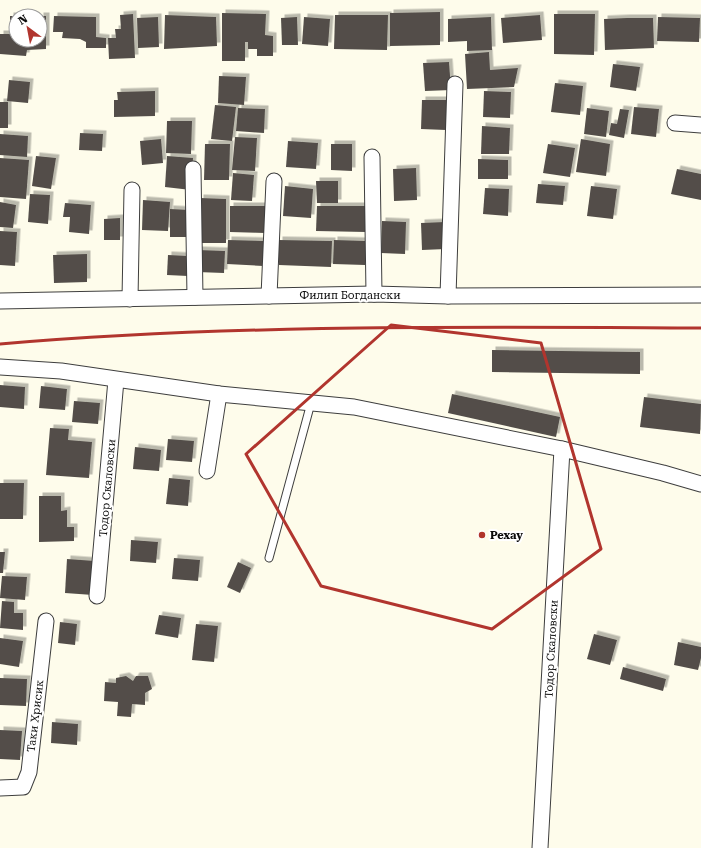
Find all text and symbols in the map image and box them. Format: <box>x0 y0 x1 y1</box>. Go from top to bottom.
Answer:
north arrow <box>8 8 48 48</box>
text: N <box>16 12 30 28</box>
street label: Филип Богдански <box>299 289 401 302</box>
street label: Тодор Скаловски <box>97 439 118 538</box>
place label: Рехау <box>490 529 523 542</box>
marker: Рехау <box>477 530 487 540</box>
street label: Тодор Скаловски <box>542 600 561 698</box>
street label: Таки Хрисик <box>25 679 46 753</box>

